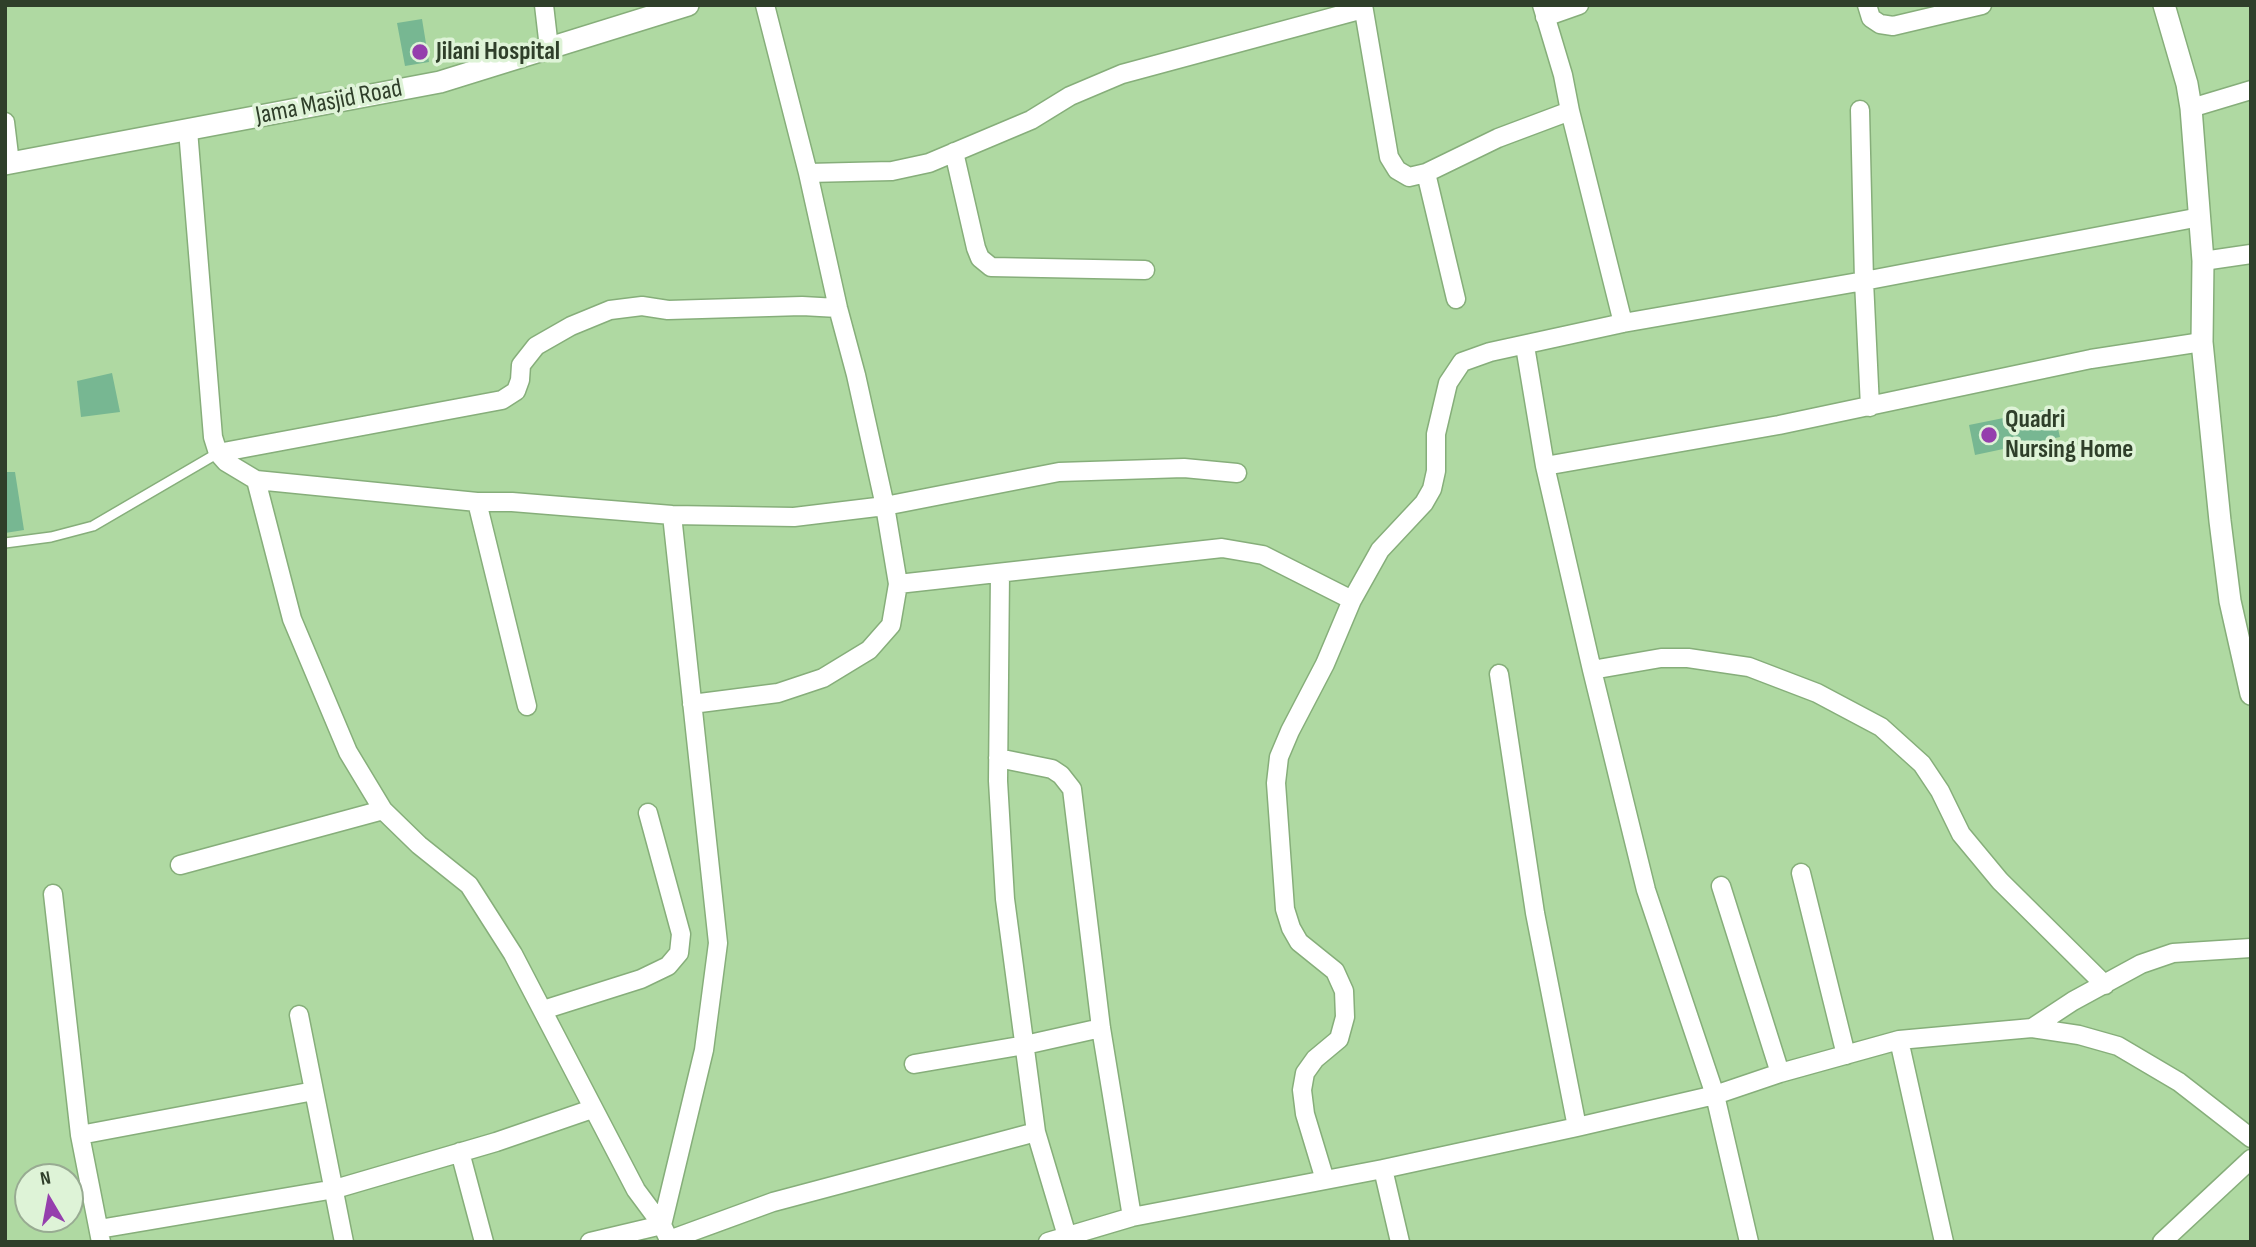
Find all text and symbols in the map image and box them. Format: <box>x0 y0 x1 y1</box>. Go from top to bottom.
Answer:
place label: Jilani Hospital <box>436 36 560 68</box>
marker: Jilani Hospital <box>410 42 430 62</box>
street label: Jama Masjid Road <box>253 73 405 133</box>
place label: Quadri Nursing Home <box>2005 404 2133 466</box>
marker: Quadri Nursing Home <box>1979 425 1999 445</box>
north arrow <box>14 1163 84 1233</box>
text: N <box>39 1167 53 1191</box>

